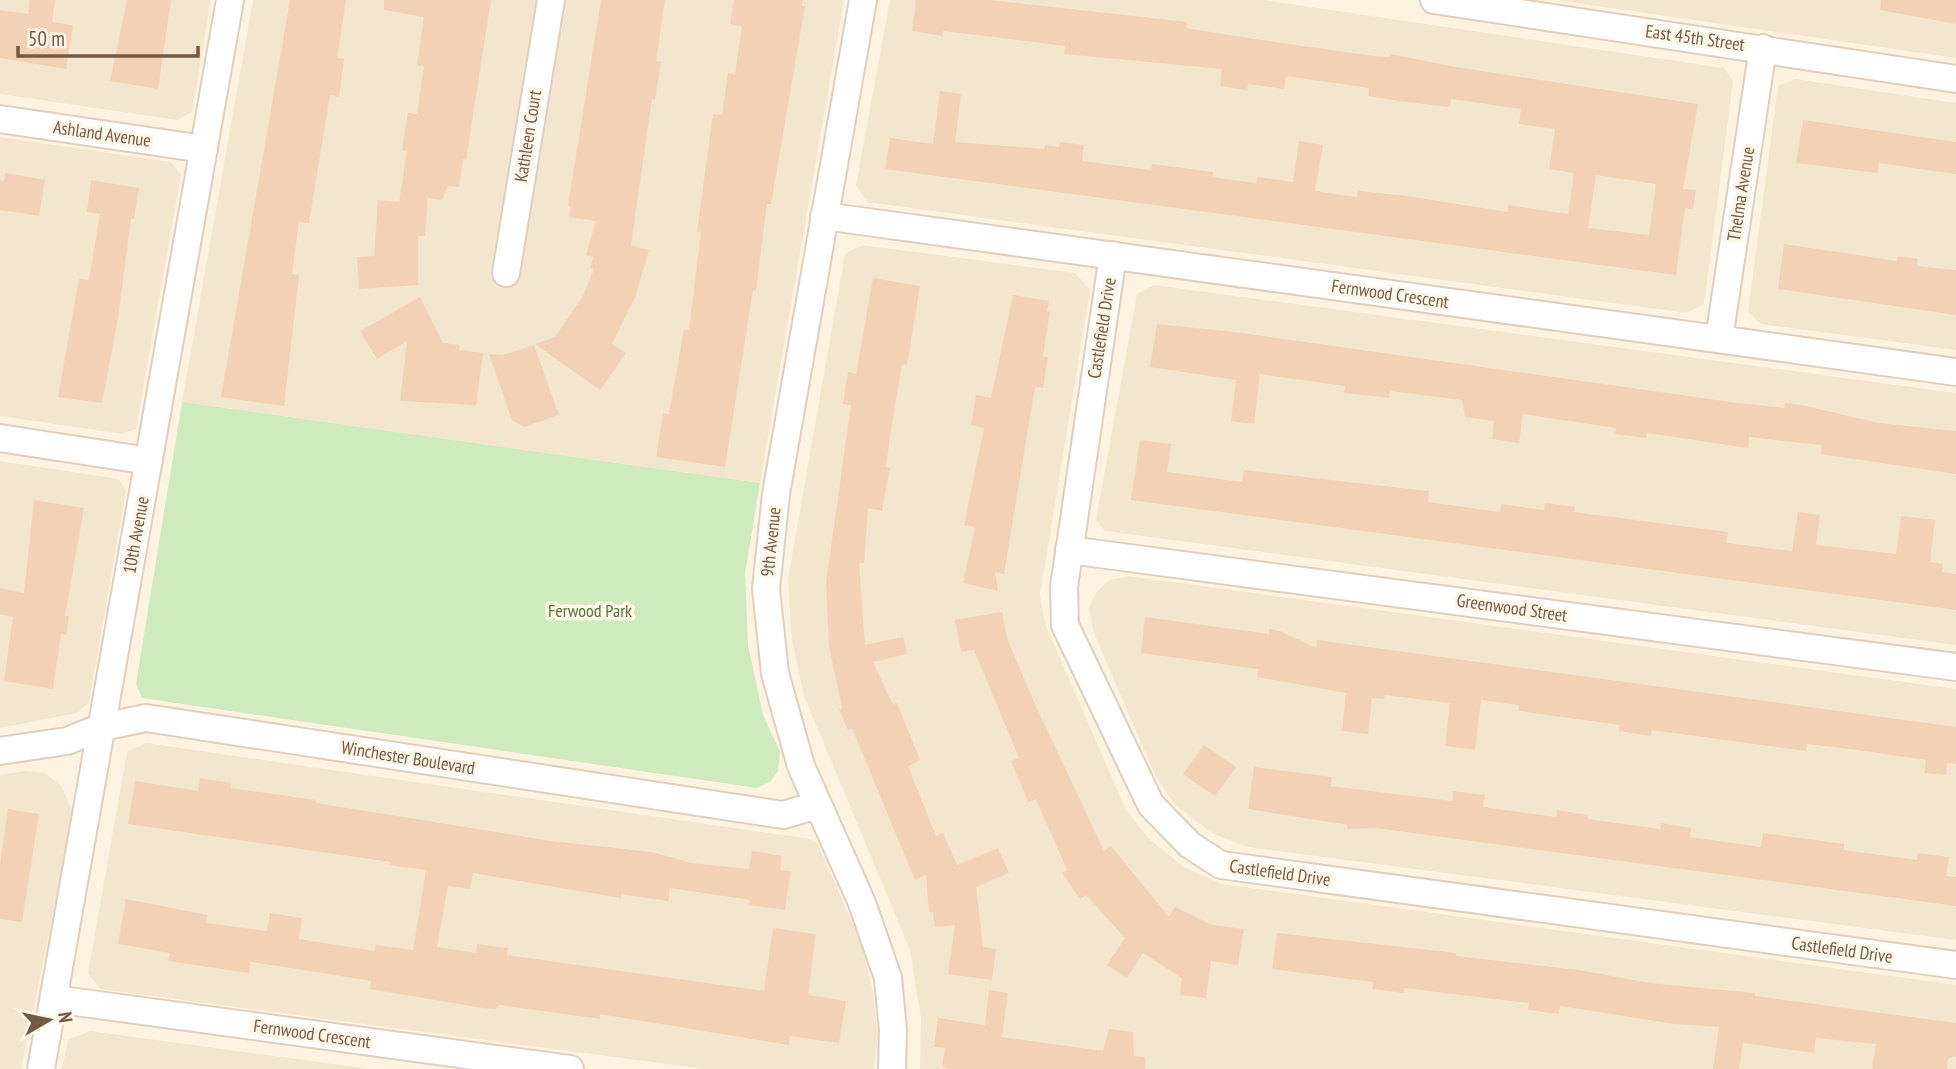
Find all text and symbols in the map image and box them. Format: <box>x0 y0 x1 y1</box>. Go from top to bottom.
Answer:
scale bar <box>18 14 198 58</box>
street label: East 45th Street <box>1644 19 1746 56</box>
text: 50 m <box>28 25 65 52</box>
street label: Kathleen Court <box>509 88 546 184</box>
street label: Ashland Avenue <box>52 115 152 152</box>
street label: Thelma Avenue <box>1722 145 1759 243</box>
street label: Fernwood Crescent <box>1330 274 1450 313</box>
street label: Castlefield Drive <box>1082 276 1121 380</box>
street label: 10th Avenue <box>117 495 154 575</box>
street label: 9th Avenue <box>755 506 786 578</box>
street label: Greenwood Street <box>1455 588 1569 627</box>
park label: Ferwood Park <box>548 599 632 622</box>
street label: Winchester Boulevard <box>340 736 477 779</box>
street label: Castlefield Drive <box>1228 854 1332 891</box>
street label: Castlefield Drive <box>1790 931 1894 968</box>
north arrow <box>14 985 84 1055</box>
text: N <box>53 1010 78 1024</box>
street label: Fernwood Crescent <box>252 1014 372 1053</box>

